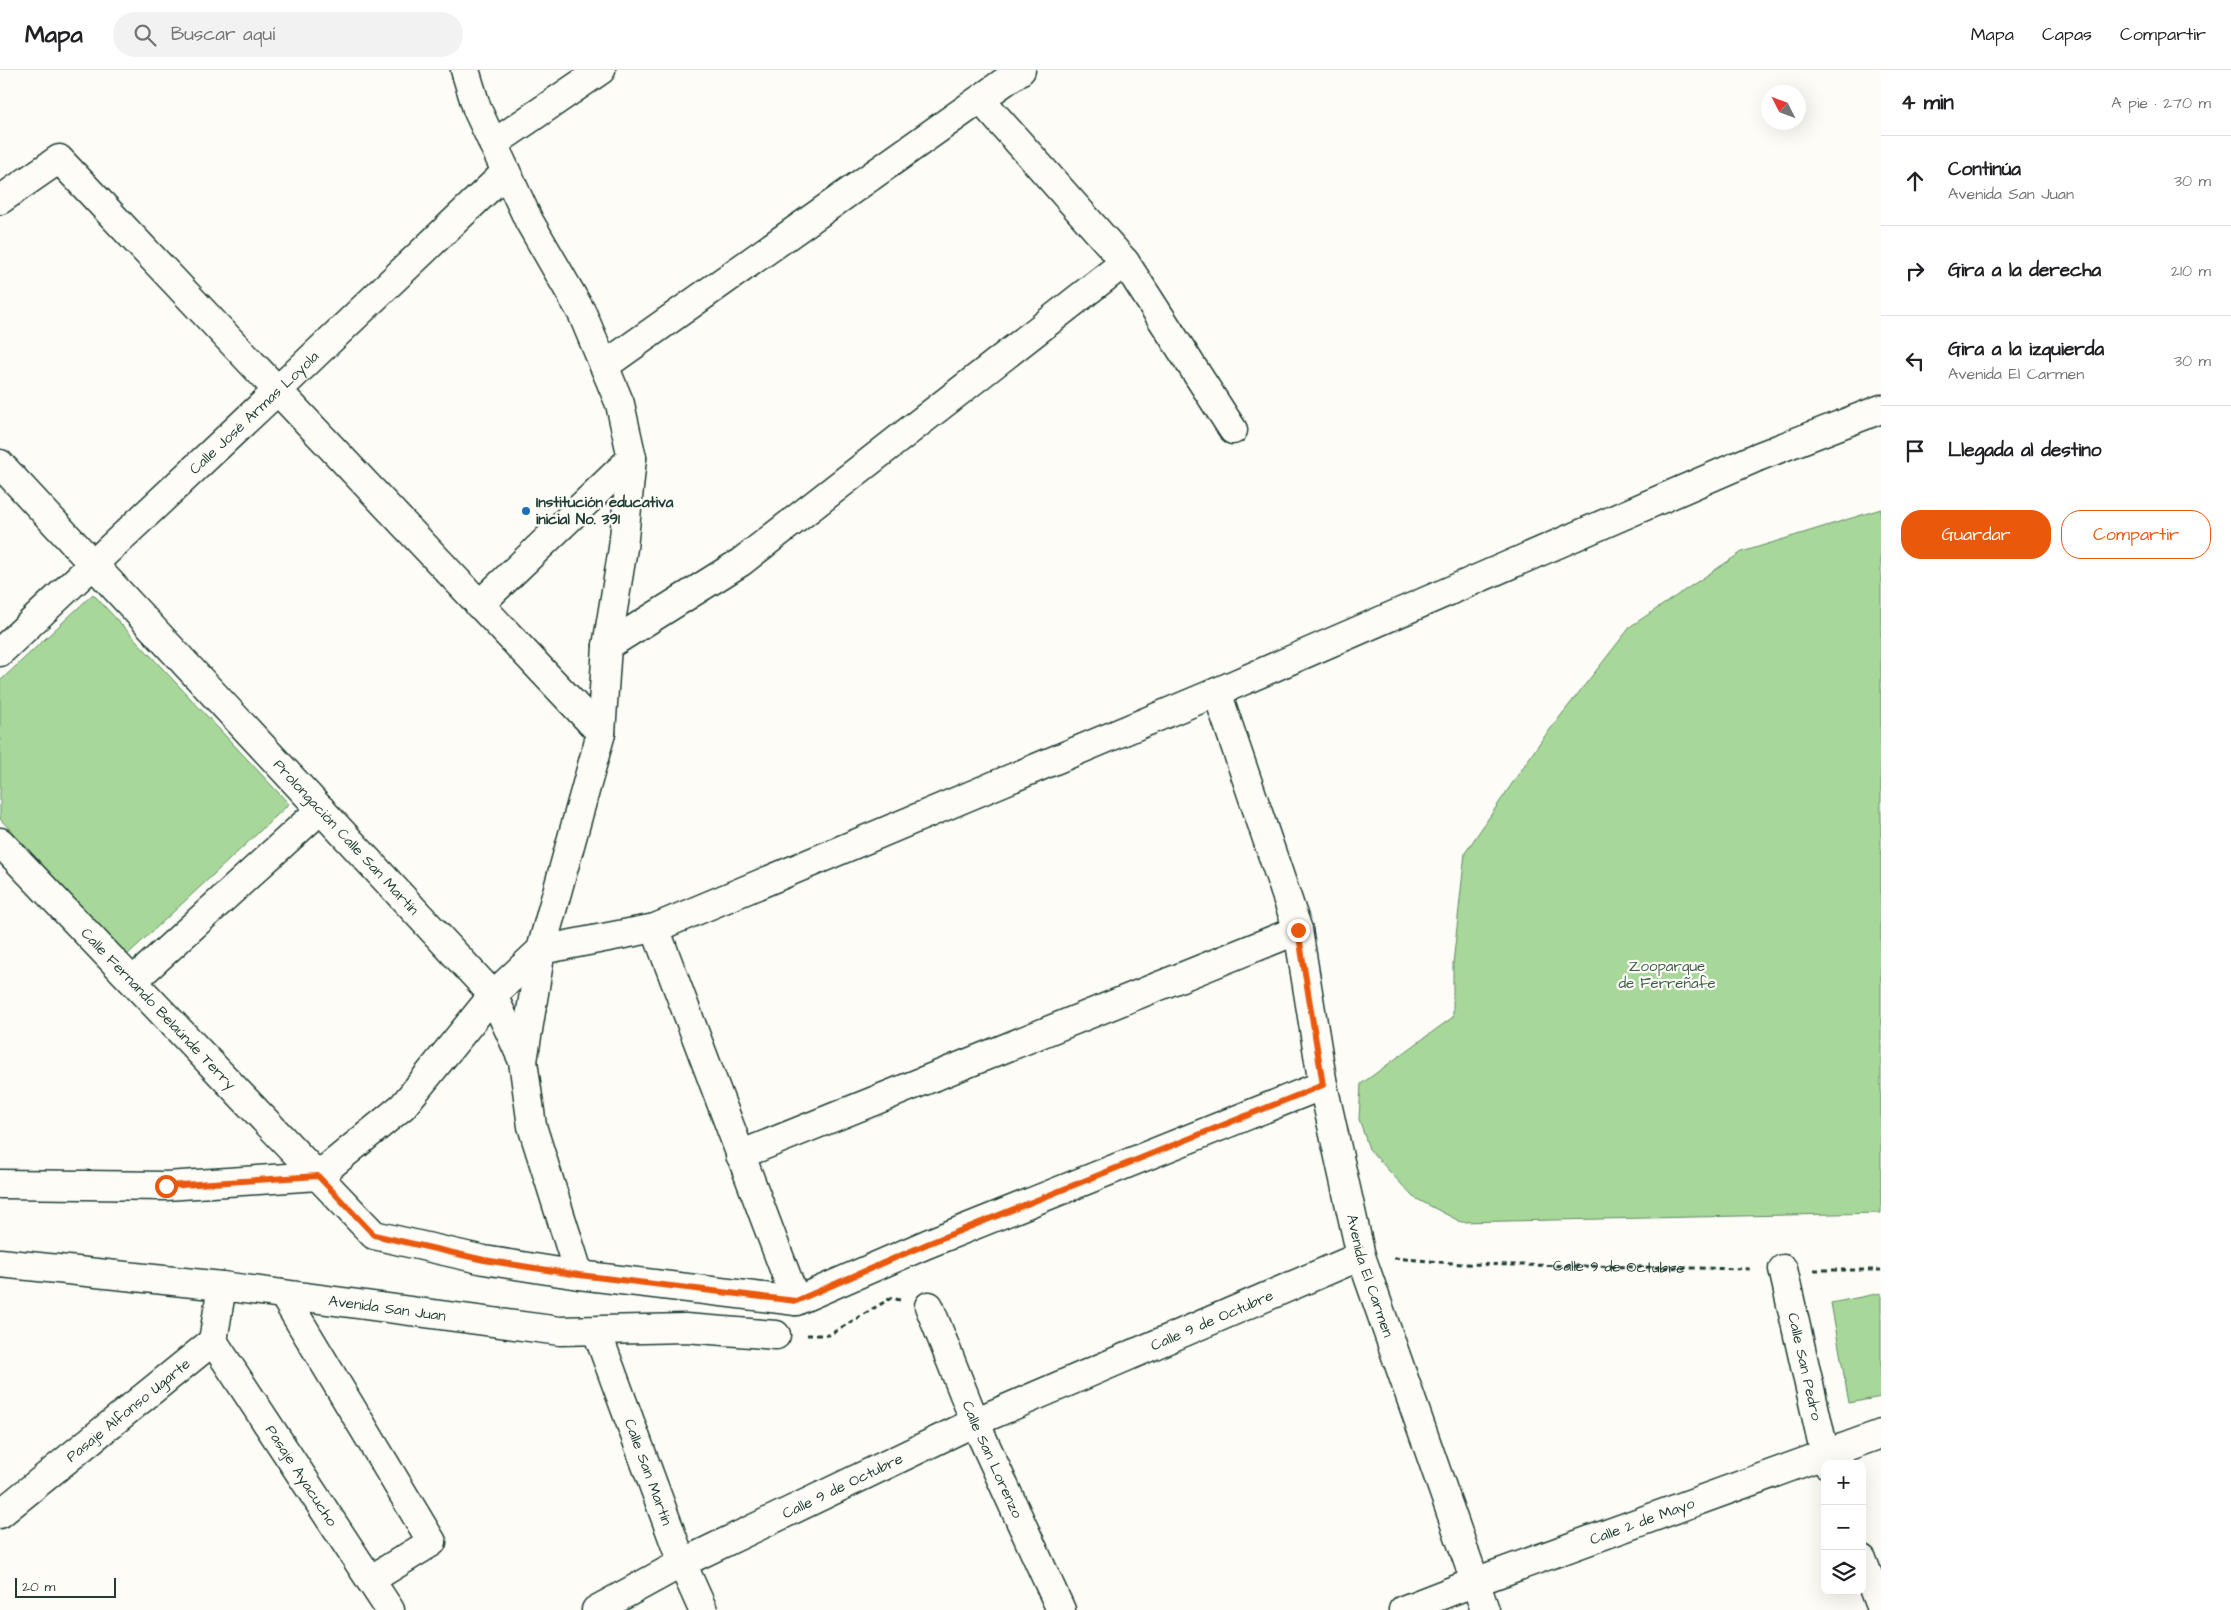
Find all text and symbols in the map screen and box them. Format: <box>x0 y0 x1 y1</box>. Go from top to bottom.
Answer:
search box <box>113 12 463 57</box>
text: Mapa <box>25 18 83 52</box>
icon: search <box>131 21 159 49</box>
text: Buscar aquí <box>171 21 275 48</box>
text: Mapa <box>1971 22 2014 47</box>
text: Capas <box>2042 22 2092 47</box>
text: Compartir <box>2120 22 2206 47</box>
north arrow <box>1761 85 1806 130</box>
text: 4 min <box>1901 88 1954 117</box>
text: A pie · 270 m <box>2111 92 2211 114</box>
text: Continúa <box>1948 156 2021 183</box>
icon: ahead <box>1901 167 1929 195</box>
text: 30 m <box>2174 170 2211 192</box>
text: Avenida San Juan <box>1948 183 2074 205</box>
icon: right <box>1901 257 1929 285</box>
text: Gira a la derecha <box>1948 257 2101 284</box>
text: 210 m <box>2171 260 2211 282</box>
text: Gira a la izquierda <box>1948 336 2104 363</box>
street label: Calle José Armas Loyola <box>184 346 324 479</box>
icon: left <box>1901 347 1929 375</box>
text: 30 m <box>2174 350 2211 372</box>
text: Avenida El Carmen <box>1948 363 2084 385</box>
icon: arrive <box>1901 437 1929 465</box>
text: Llegada al destino <box>1948 437 2101 464</box>
place label: Institución educativa inicial No. 391 <box>536 492 674 530</box>
marker: Institución educativa inicial No. 391 <box>520 505 532 517</box>
button: Guardar <box>1901 510 2051 559</box>
button: Compartir <box>2061 510 2211 559</box>
street label: Prolongación Calle San Martín <box>269 754 424 920</box>
route end <box>1287 919 1310 942</box>
street label: Calle Fernando Belaúnde Terry <box>76 923 241 1095</box>
park label: Zooparque de Ferreñafe <box>1618 956 1716 994</box>
route start <box>155 1175 178 1198</box>
street label: Avenida El Carmen <box>1342 1212 1399 1340</box>
street label: Calle 9 de Octubre <box>1553 1255 1685 1278</box>
street label: Calle 9 de Octubre <box>1147 1284 1276 1356</box>
street label: Avenida San Juan <box>327 1290 448 1326</box>
street label: Calle San Pedro <box>1783 1311 1827 1423</box>
street label: Pasaje Alfonso Ugarte <box>62 1353 195 1467</box>
street label: Calle San Lorenzo <box>957 1398 1028 1522</box>
street label: Calle San Martín <box>619 1416 678 1529</box>
street label: Pasaje Ayacucho <box>261 1421 343 1531</box>
street label: Calle 9 de Octubre <box>779 1448 906 1524</box>
map controls <box>1821 1460 1866 1595</box>
button: + <box>1821 1460 1866 1505</box>
street label: Calle 2 de Mayo <box>1587 1492 1698 1550</box>
button: − <box>1821 1505 1866 1550</box>
button: layers <box>1821 1550 1866 1595</box>
scale bar <box>15 1575 116 1598</box>
text: 20 m <box>22 1577 55 1597</box>

